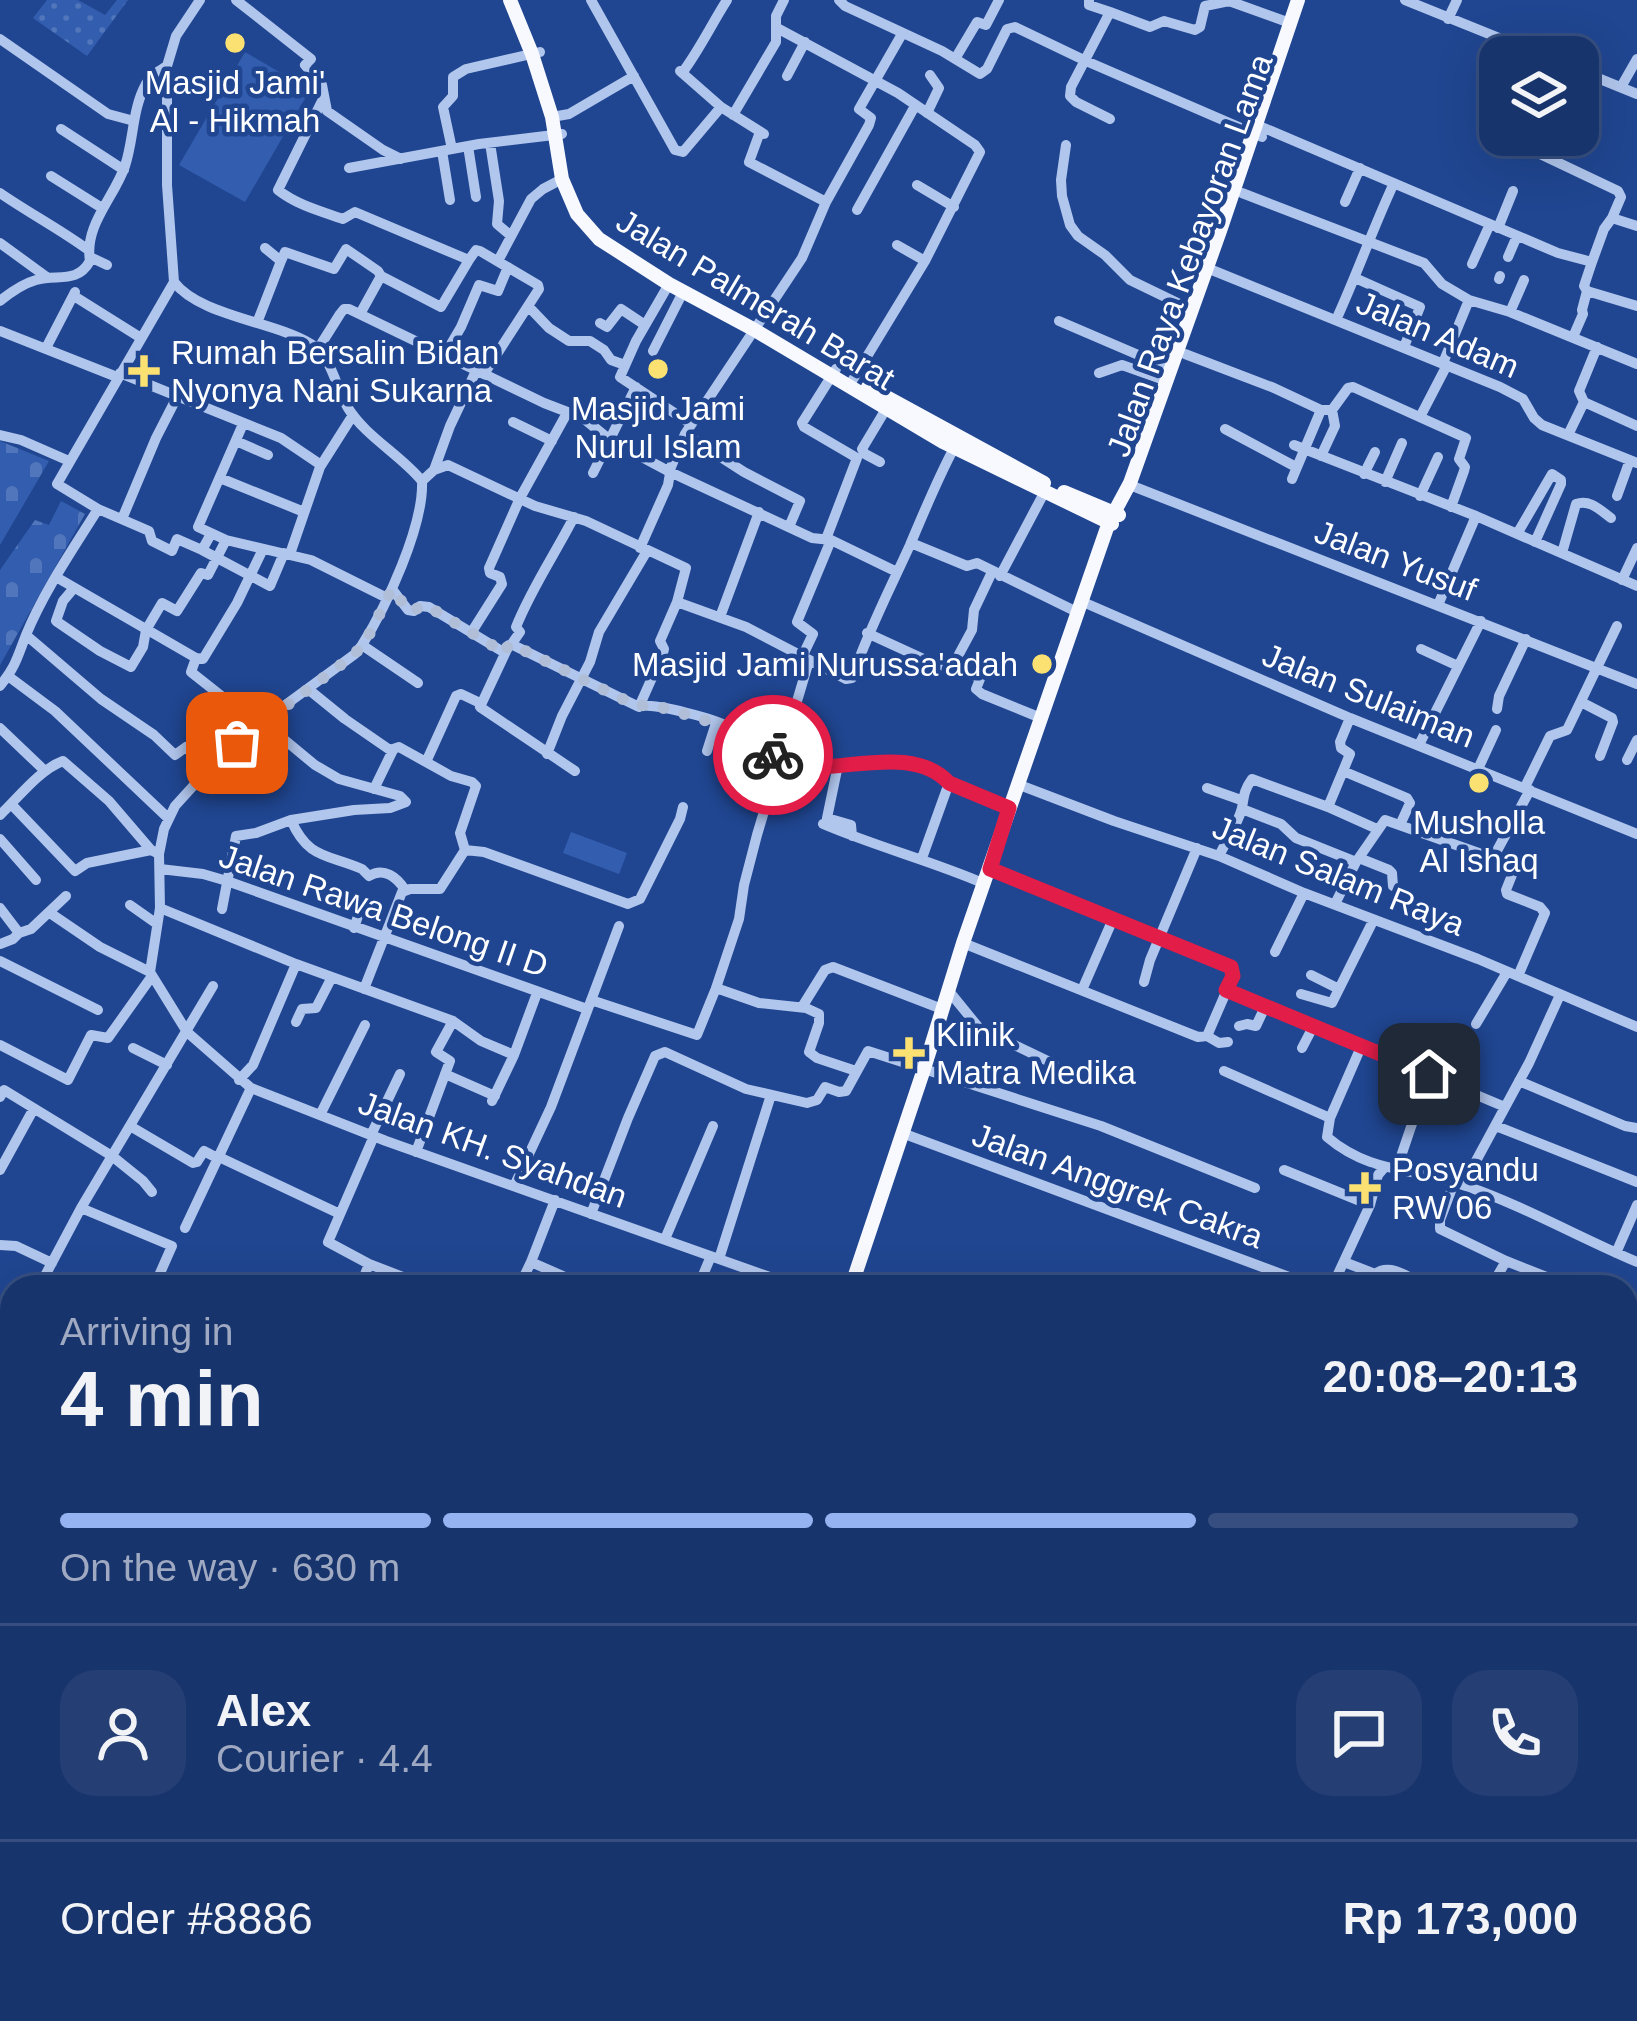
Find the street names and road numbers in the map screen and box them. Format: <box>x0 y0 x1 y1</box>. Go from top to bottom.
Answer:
street label: Jalan Raya Kebayoran Lama <box>1099 48 1280 461</box>
street label: Jalan Palmerah Barat <box>610 202 901 397</box>
street label: Jalan Adam <box>1351 284 1524 385</box>
street label: Jalan Yusuf <box>1310 513 1483 609</box>
street label: Jalan Sulaiman <box>1257 636 1480 755</box>
street label: Jalan Salam Raya <box>1208 808 1470 943</box>
street label: Jalan Rawa Belong II D <box>215 837 553 984</box>
street label: Jalan KH. Syahdan <box>354 1084 632 1215</box>
street label: Jalan Anggrek Cakra <box>968 1116 1269 1255</box>

